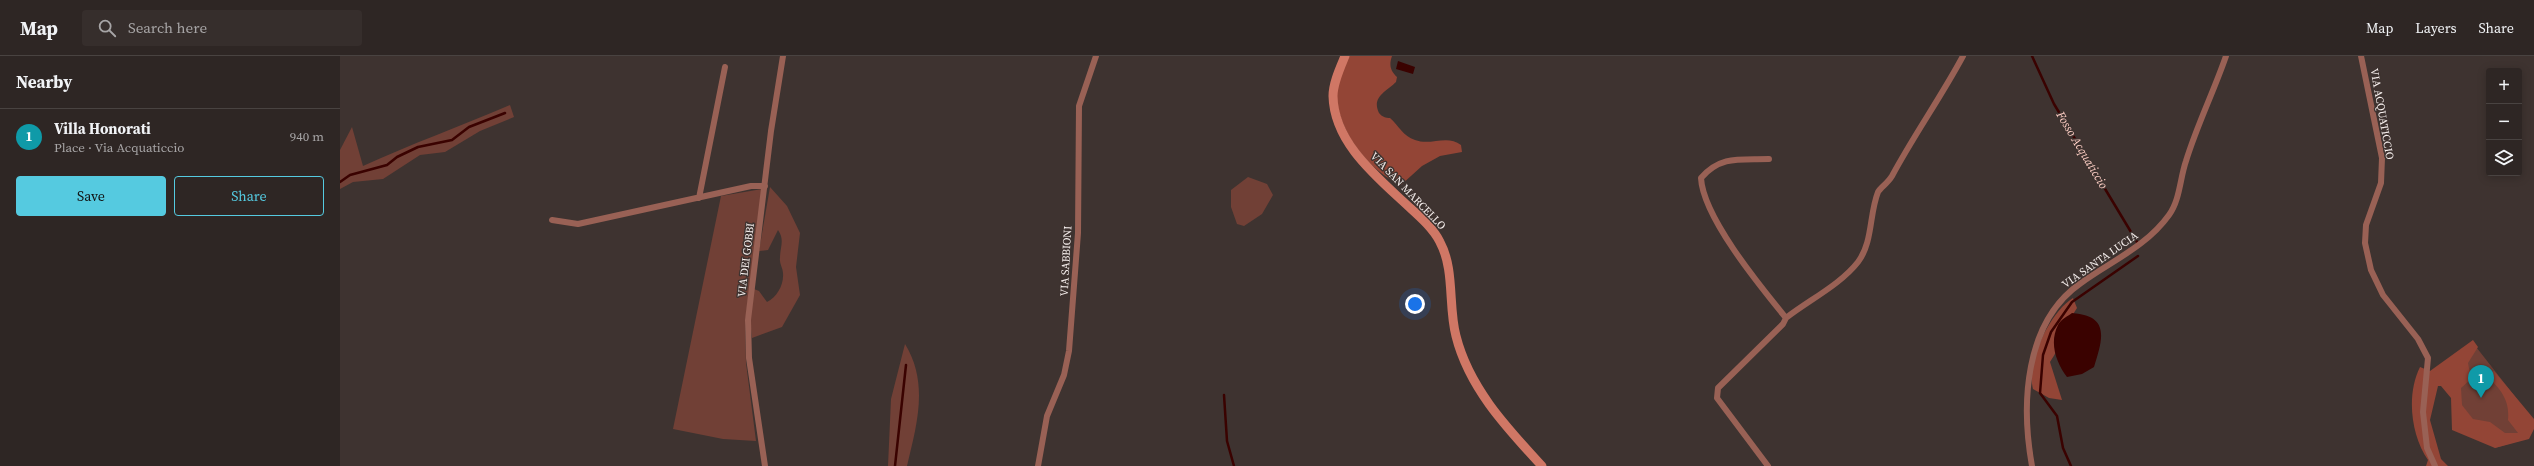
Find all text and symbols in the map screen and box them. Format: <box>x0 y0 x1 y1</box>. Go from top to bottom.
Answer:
search box <box>82 10 362 46</box>
text: Map <box>20 15 58 41</box>
icon: search <box>96 17 118 39</box>
text: Search here <box>128 17 207 38</box>
text: Map <box>2366 18 2393 38</box>
text: Layers <box>2415 18 2457 38</box>
text: Share <box>2479 18 2514 38</box>
street label: VIA ACQUATICCIO <box>2367 67 2397 161</box>
map controls <box>2486 68 2522 176</box>
button: + <box>2486 68 2522 104</box>
text: Nearby <box>16 70 72 94</box>
button: − <box>2486 104 2522 140</box>
water label: Fosso Acquaticcio <box>2052 107 2112 192</box>
text: Villa Honorati <box>54 118 151 139</box>
text: 1 <box>25 128 33 145</box>
text: 940 m <box>290 128 324 145</box>
text: Place · Via Acquaticcio <box>54 139 184 156</box>
button: layers <box>2486 140 2522 176</box>
street label: VIA SAN MARCELLO <box>1367 149 1449 233</box>
button: Save <box>16 176 166 216</box>
button: Share <box>174 176 324 216</box>
street label: VIA DEI GOBBI <box>734 222 758 298</box>
street label: VIA SABBIONI <box>1057 225 1075 297</box>
street label: VIA SANTA LUCIA <box>2059 228 2142 292</box>
your location <box>1405 294 1425 314</box>
pin: 1 <box>2468 365 2494 398</box>

